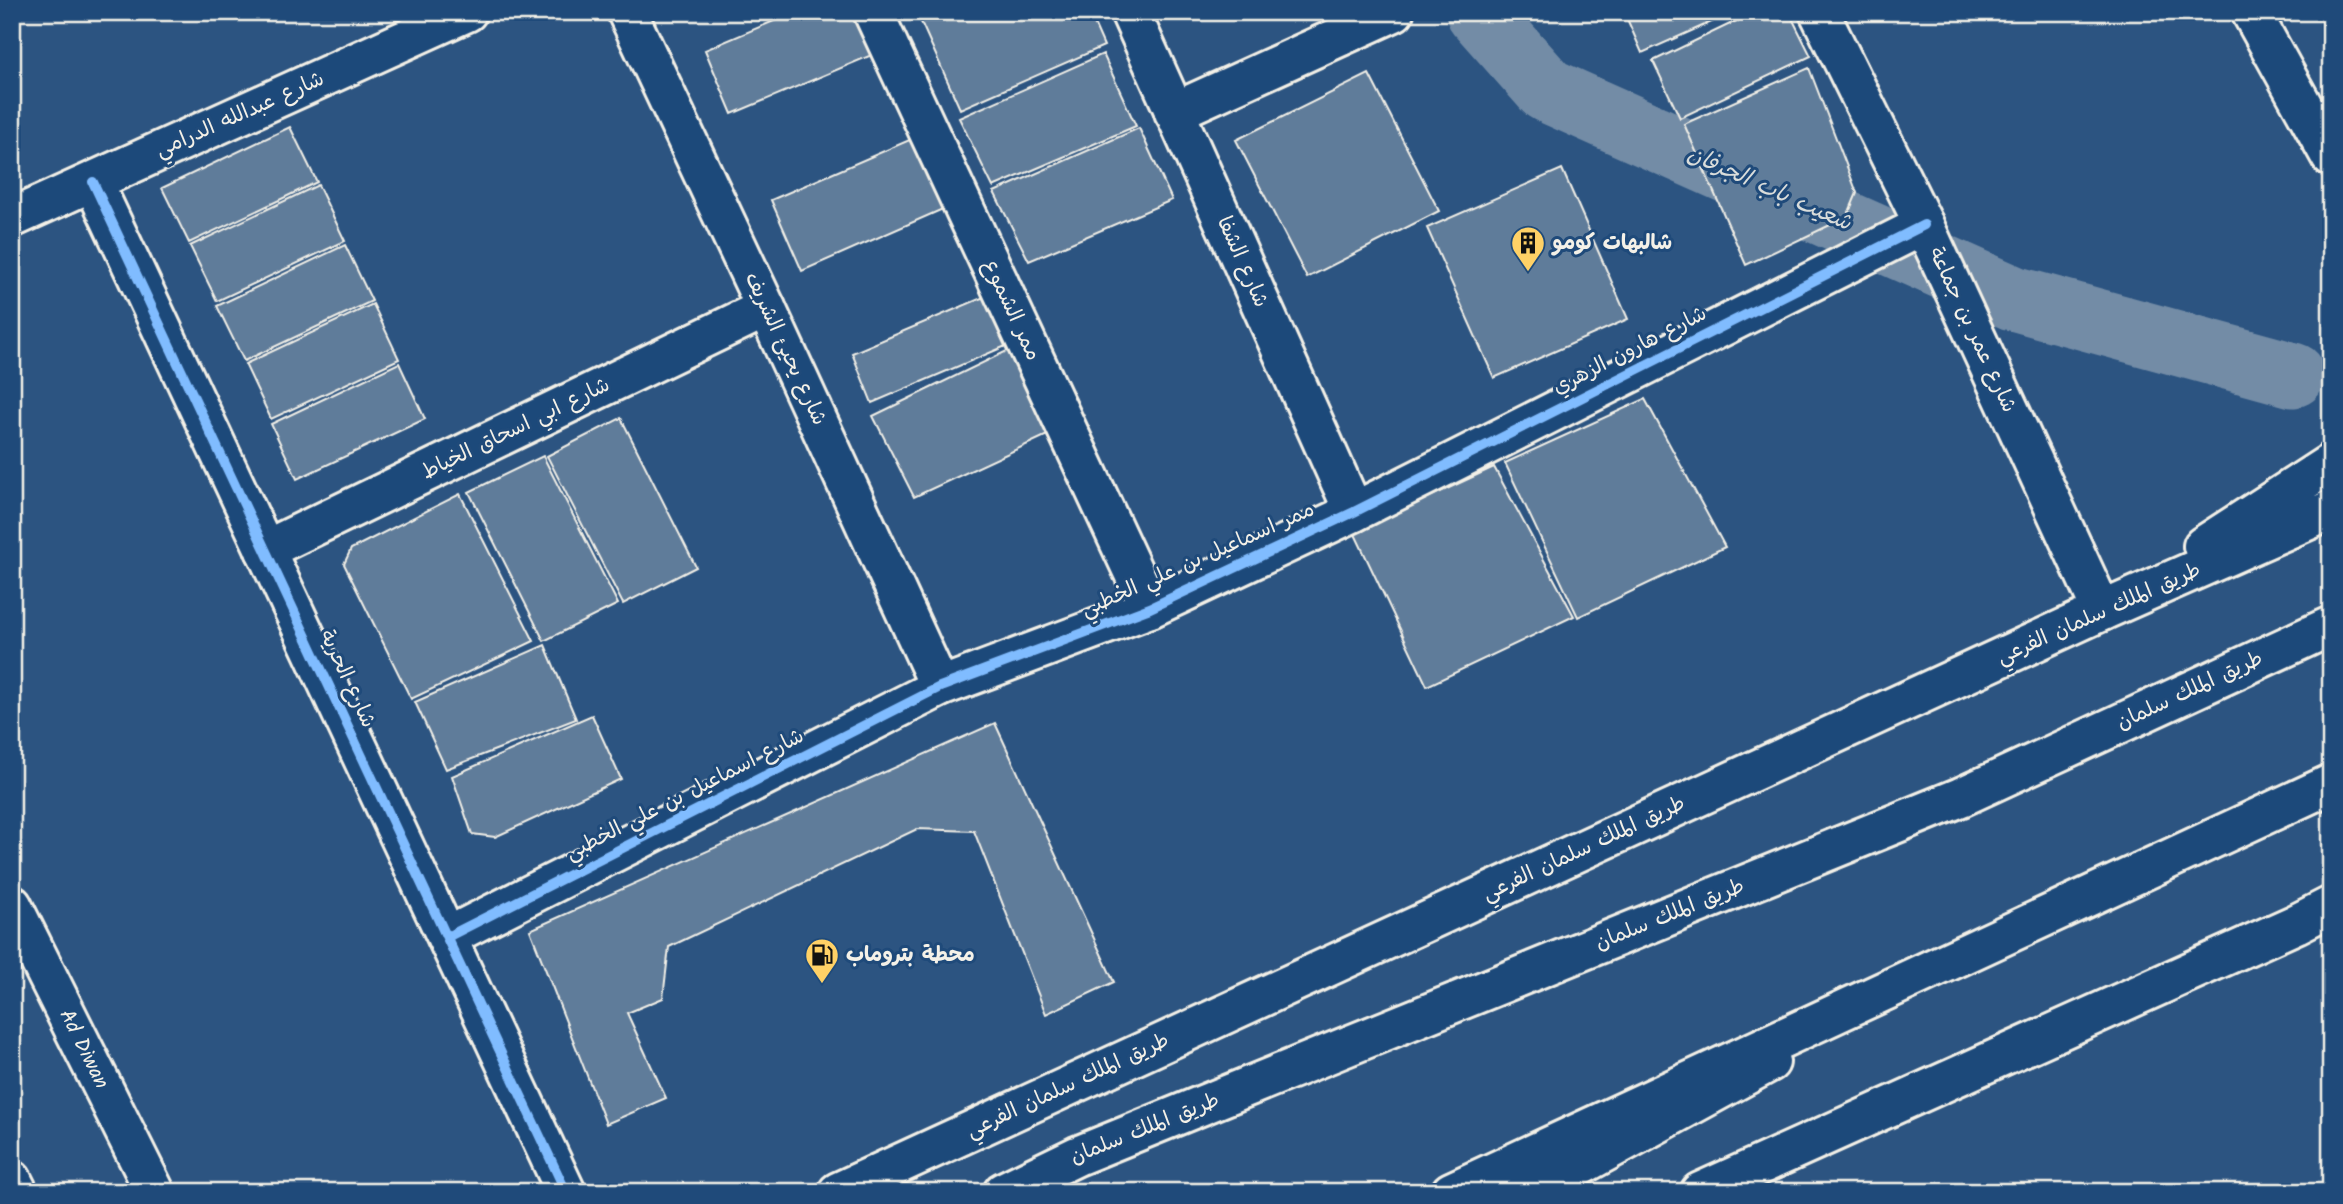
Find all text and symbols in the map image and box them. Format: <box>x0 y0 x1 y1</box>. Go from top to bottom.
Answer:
street label: شارع عبدالله الدرامي <box>150 63 330 168</box>
water label: شعيب باب الجرفان <box>1681 137 1857 241</box>
street label: شارع الشفا <box>1207 211 1277 313</box>
building icon: شالبهات كومو <box>1509 224 1547 273</box>
place label: شالبهات كومو <box>1551 227 1672 260</box>
street label: شارع عمر بن جماعة <box>1919 242 2025 418</box>
street label: ممر الشموع <box>973 254 1049 366</box>
street label: شارع يحيئ الشريف <box>735 267 835 431</box>
street label: شارع هارون الزهري <box>1547 298 1713 404</box>
street label: شارع ابي اسحاق الخياط <box>416 369 616 490</box>
street label: ممر اسماعيل بن علي الخطبي <box>1076 493 1321 627</box>
street label: طريق الملك سلمان الفرعي <box>1991 554 2207 675</box>
street label: شارع الحرية <box>310 624 384 734</box>
street label: طريق الملك سلمان <box>2111 643 2269 739</box>
street label: شارع اسماعيل بن علي الخطبي <box>560 720 811 871</box>
street label: طريق الملك سلمان الفرعي <box>1477 787 1691 912</box>
street label: طريق الملك سلمان <box>1590 870 1750 960</box>
fuel station icon: محطة بتروماب <box>803 936 841 985</box>
place label: محطة بتروماب <box>846 939 975 972</box>
street label: Ad Diwan <box>50 1004 118 1095</box>
street label: طريق الملك سلمان الفرعي <box>963 1028 1173 1144</box>
street label: طريق الملك سلمان <box>1067 1088 1223 1170</box>

